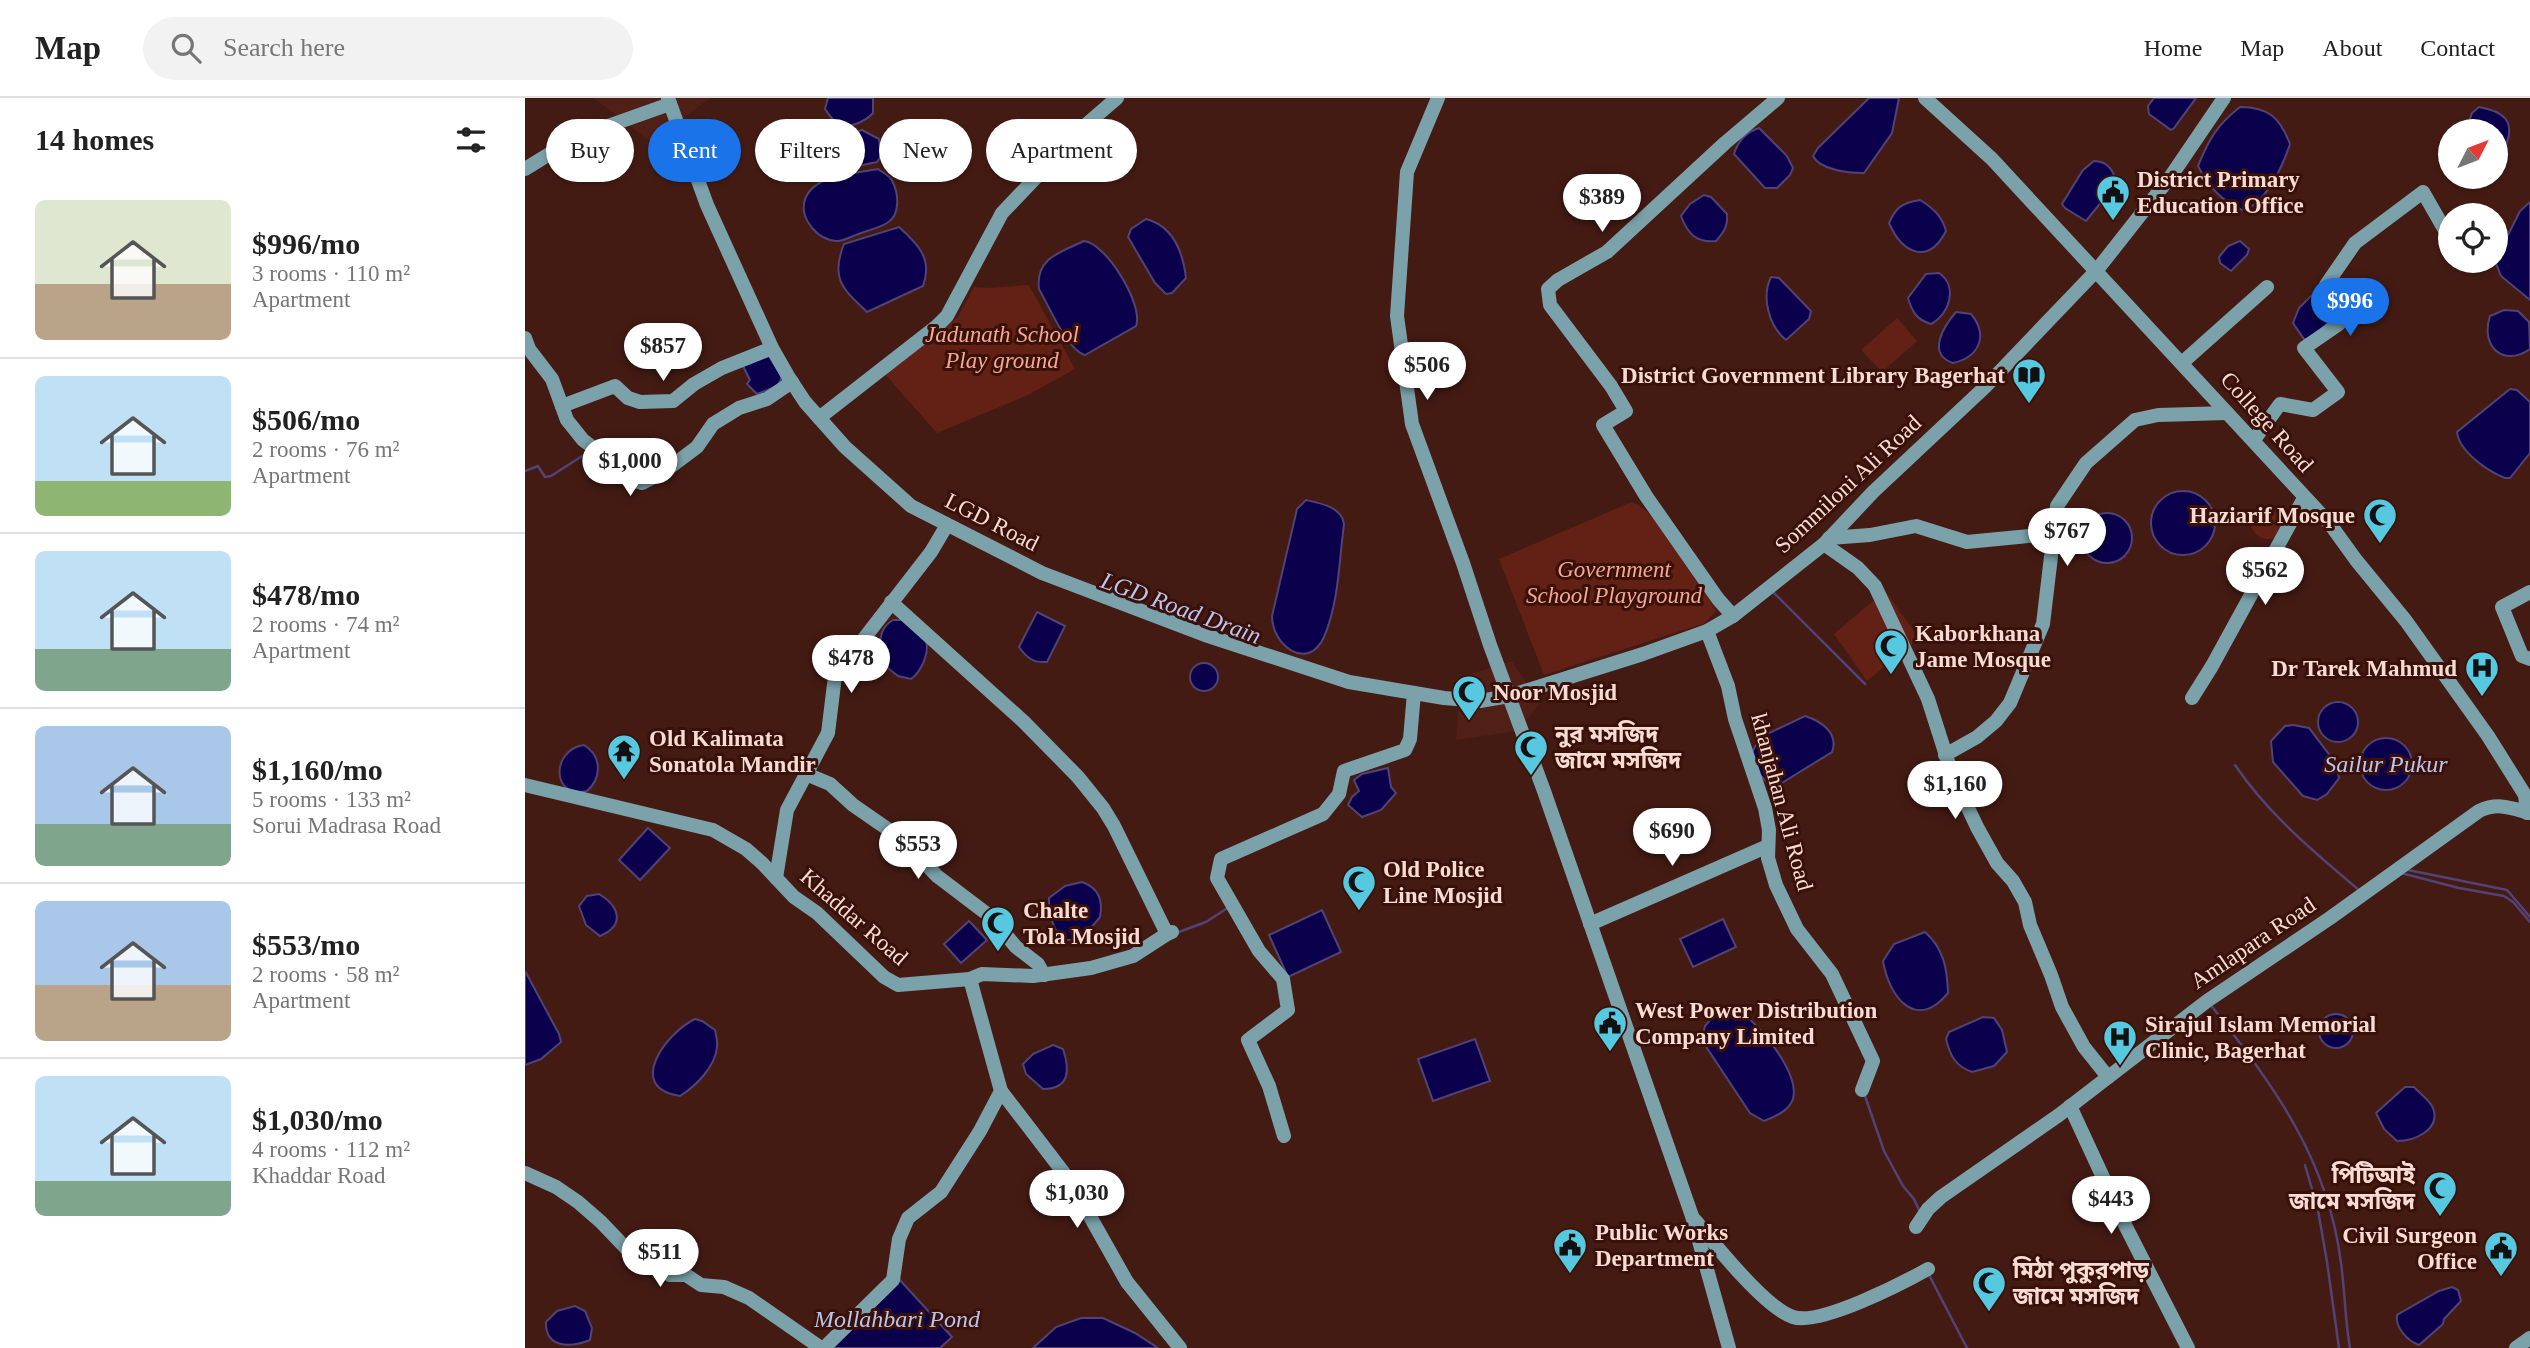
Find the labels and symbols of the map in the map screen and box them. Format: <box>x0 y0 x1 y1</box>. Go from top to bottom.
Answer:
north arrow <box>2438 119 2508 189</box>
place label: District Primary Education Office <box>2137 167 2304 218</box>
public building icon: District Primary Education Office <box>2094 173 2132 222</box>
pin: $389 <box>1561 174 1643 234</box>
pin: $996 <box>2309 278 2391 338</box>
park label: Jadunath School Play ground <box>925 322 1079 373</box>
pin: $857 <box>622 324 704 383</box>
pin: $506 <box>1386 342 1468 402</box>
library icon: District Government Library Bagerhat <box>2010 356 2048 405</box>
place label: District Government Library Bagerhat <box>1621 363 2005 388</box>
street label: College Road <box>2216 367 2319 477</box>
street label: Sommiloni Ali Road <box>1770 410 1927 558</box>
pin: $1,000 <box>573 438 687 498</box>
street label: LGD Road <box>941 488 1043 556</box>
mosque icon: Haziarif Mosque <box>2361 496 2399 545</box>
place label: Haziarif Mosque <box>2190 503 2355 528</box>
pin: $767 <box>2026 508 2108 568</box>
pin: $562 <box>2224 547 2306 607</box>
park label: Government School Playground <box>1526 557 1703 608</box>
water label: LGD Road Drain <box>1097 567 1264 649</box>
place label: Kaborkhana Jame Mosque <box>1915 621 2051 672</box>
mosque icon: Kaborkhana Jame Mosque <box>1872 627 1910 676</box>
pin: $478 <box>810 636 892 695</box>
hospital icon: Dr Tarek Mahmud <box>2463 649 2501 698</box>
place label: Dr Tarek Mahmud <box>2271 656 2457 681</box>
mosque icon: Noor Mosjid <box>1450 673 1488 722</box>
place label: Noor Mosjid <box>1493 680 1617 705</box>
street label: khanjahan Ali Road <box>1746 711 1818 894</box>
place label: নুর মসজিদ জামে মসজিদ <box>1554 720 1682 773</box>
place label: Old Kalimata Sonatola Mandir <box>649 726 816 777</box>
mosque icon: নুর মসজিদ জামে মসজিদ <box>1512 728 1550 777</box>
temple icon: Old Kalimata Sonatola Mandir <box>605 732 643 781</box>
water label: Sailur Pukur <box>2324 751 2448 777</box>
pin: $1,160 <box>1898 762 2012 821</box>
pin: $690 <box>1631 808 1713 868</box>
pin: $553 <box>877 822 959 881</box>
place label: Old Police Line Mosjid <box>1383 857 1503 908</box>
mosque icon: Old Police Line Mosjid <box>1340 863 1378 912</box>
street label: Khaddar Road <box>795 864 913 971</box>
street label: Amlapara Road <box>2186 892 2320 994</box>
place label: Chalte Tola Mosjid <box>1023 898 1141 949</box>
mosque icon: Chalte Tola Mosjid <box>979 904 1017 953</box>
place label: West Power Distribution Company Limited <box>1635 998 1878 1049</box>
public building icon: West Power Distribution Company Limited <box>1591 1004 1629 1053</box>
place label: Sirajul Islam Memorial Clinic, Bagerhat <box>2145 1012 2376 1063</box>
hospital icon: Sirajul Islam Memorial Clinic, Bagerhat <box>2101 1018 2139 1067</box>
place label: পিটিআই জামে মসজিদ <box>2288 1161 2416 1214</box>
mosque icon: পিটিআই জামে মসজিদ <box>2421 1169 2459 1218</box>
pin: $1,030 <box>1020 1170 1134 1230</box>
pin: $443 <box>2070 1176 2152 1236</box>
place label: Public Works Department <box>1595 1220 1728 1271</box>
place label: Civil Surgeon Office <box>2342 1223 2477 1274</box>
public building icon: Public Works Department <box>1551 1226 1589 1275</box>
public building icon: Civil Surgeon Office <box>2482 1229 2520 1278</box>
pin: $511 <box>619 1230 701 1289</box>
place label: মিঠা পুকুরপাড় জামে মসজিদ <box>2012 1256 2149 1309</box>
mosque icon: মিঠা পুকুরপাড় জামে মসজিদ <box>1970 1264 2008 1313</box>
water label: Mollahbari Pond <box>813 1306 981 1332</box>

